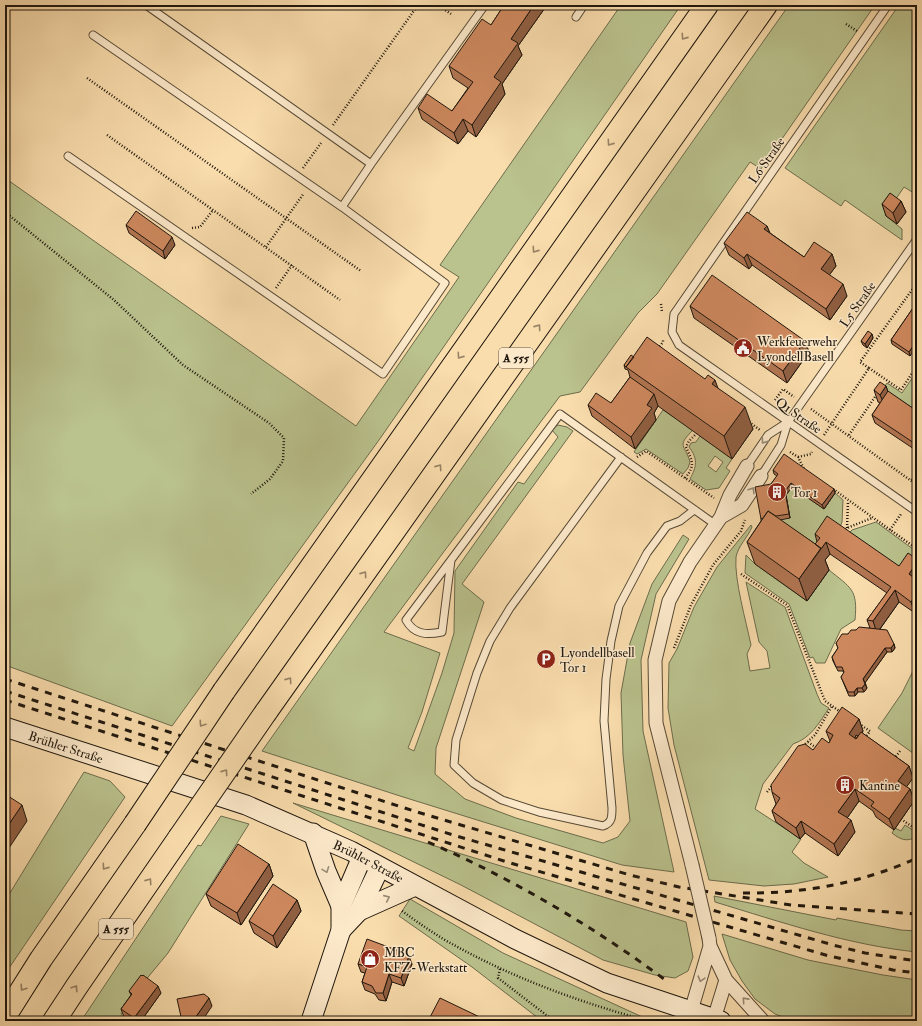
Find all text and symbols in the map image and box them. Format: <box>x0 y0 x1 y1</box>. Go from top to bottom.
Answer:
one-way arrow <box>681 33 689 40</box>
street label: L6 Straße <box>745 134 789 187</box>
one-way arrow <box>608 139 615 146</box>
one-way arrow <box>533 245 540 252</box>
street label: L5 Straße <box>836 278 880 330</box>
one-way arrow <box>533 324 541 331</box>
place label: Werkfeuerwehr LyondellBasell <box>756 334 837 366</box>
public building icon: Werkfeuerwehr LyondellBasell <box>732 337 754 359</box>
road number: A 555 <box>499 348 533 368</box>
one-way arrow <box>457 352 465 359</box>
street label: Q1 Straße <box>772 394 825 438</box>
one-way arrow <box>762 436 769 443</box>
one-way arrow <box>434 465 441 472</box>
building icon: Tor 1 <box>766 481 788 503</box>
place label: Tor 1 <box>791 485 818 501</box>
one-way arrow <box>747 487 754 494</box>
one-way arrow <box>359 571 366 578</box>
place label: Lyondellbasell Tor 1 <box>560 645 635 676</box>
parking icon: Lyondellbasell Tor 1 <box>535 648 557 670</box>
one-way arrow <box>284 677 291 684</box>
one-way arrow <box>199 720 207 727</box>
street label: Brühler Straße <box>26 728 105 767</box>
one-way arrow <box>220 769 227 776</box>
building icon: Kantine <box>834 774 856 796</box>
place label: Kantine <box>859 778 900 794</box>
street label: Brühler Straße <box>330 837 407 887</box>
one-way arrow <box>102 863 110 870</box>
one-way arrow <box>321 867 329 874</box>
one-way arrow <box>144 878 152 885</box>
one-way arrow <box>383 895 390 903</box>
road number: A 555 <box>99 919 133 939</box>
place label: MBC KFZ-Werkstatt <box>384 945 467 976</box>
shop icon: MBC KFZ-Werkstatt <box>359 948 381 970</box>
one-way arrow <box>697 975 706 982</box>
one-way arrow <box>20 984 28 991</box>
one-way arrow <box>70 985 78 992</box>
one-way arrow <box>742 998 749 1005</box>

